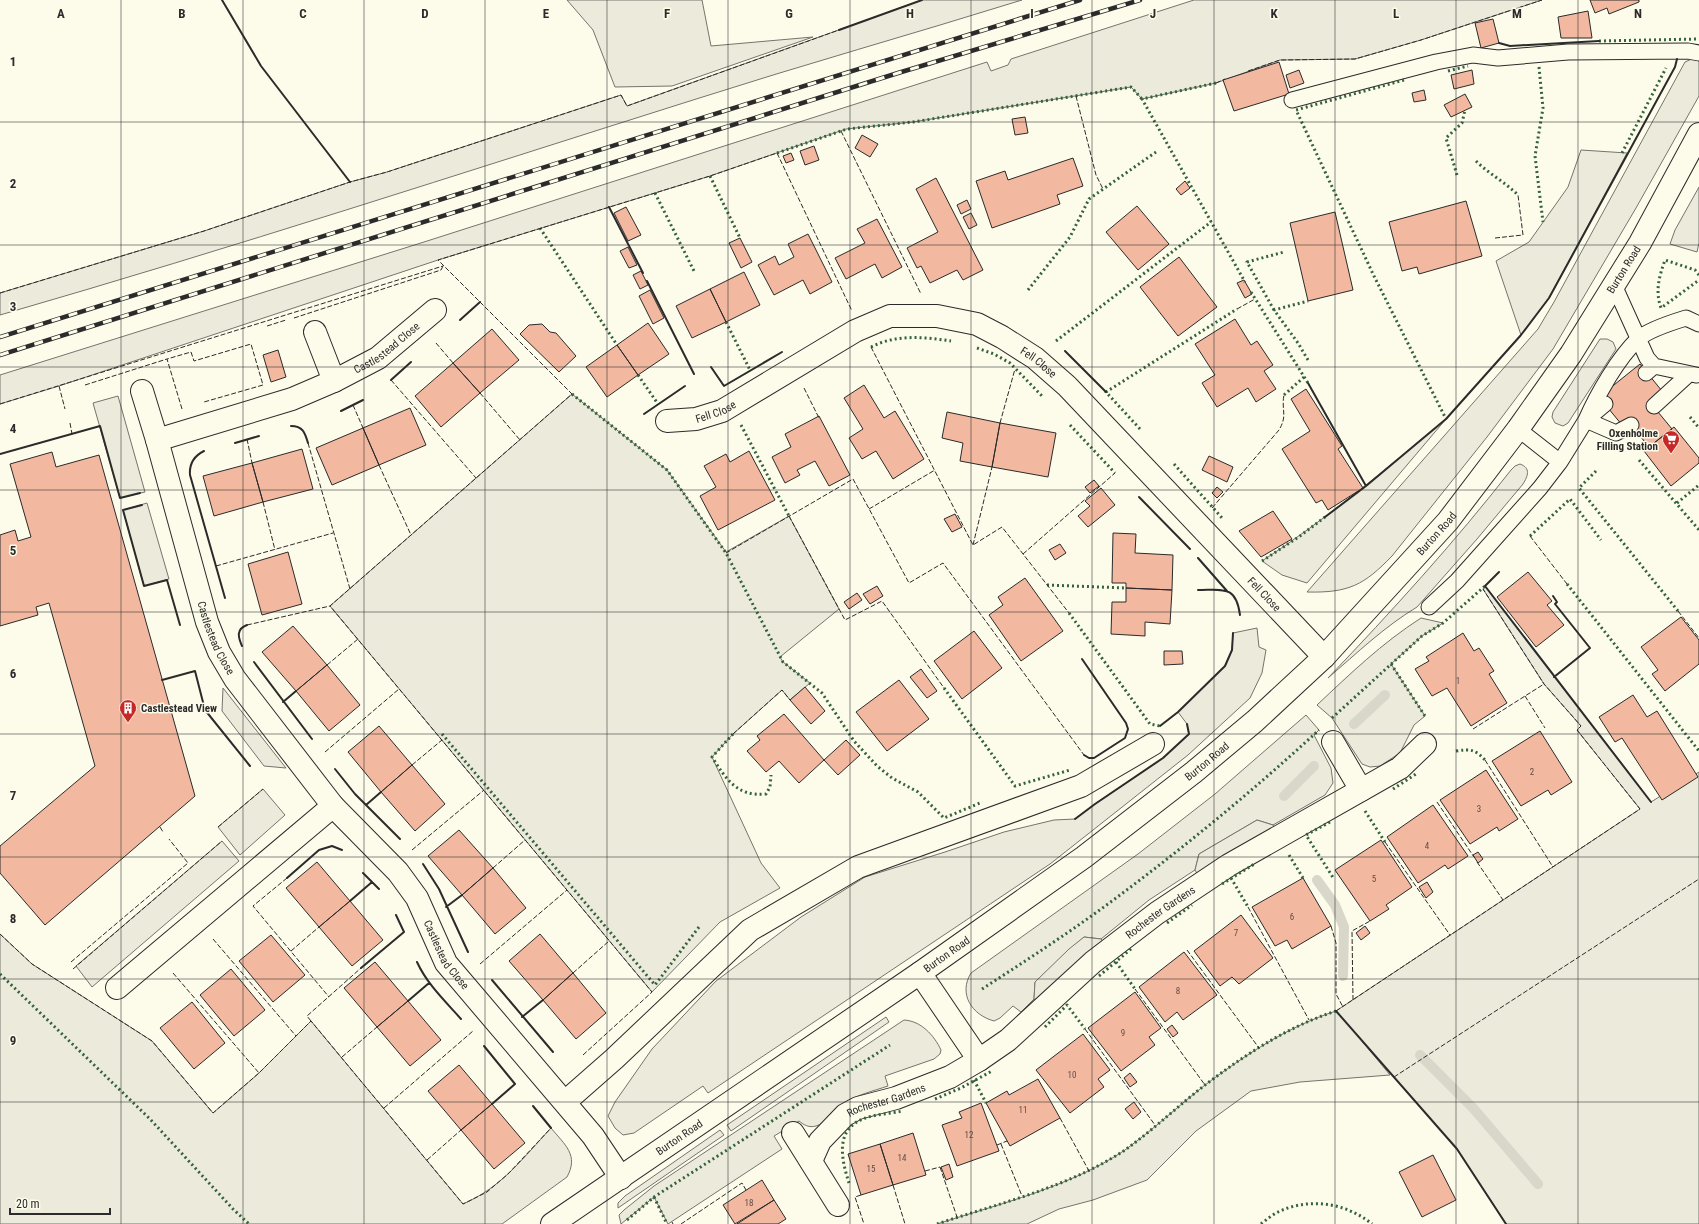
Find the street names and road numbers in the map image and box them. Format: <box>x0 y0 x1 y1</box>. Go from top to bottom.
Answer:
street label: Burton Road <box>1604 243 1643 296</box>
street label: Castlestead Close <box>351 319 422 376</box>
street label: Fell Close <box>1018 344 1059 380</box>
street label: Fell Close <box>694 398 738 425</box>
street label: Burton Road <box>1414 509 1459 558</box>
street label: Fell Close <box>1245 574 1284 614</box>
street label: Castlestead Close <box>195 600 237 677</box>
street label: Burton Road <box>1182 739 1232 783</box>
street label: Rochester Gardens <box>1123 883 1197 941</box>
street label: Castlestead Close <box>421 918 472 992</box>
street label: Burton Road <box>921 933 972 975</box>
street label: Rochester Gardens <box>844 1081 927 1119</box>
street label: Burton Road <box>653 1117 705 1158</box>

